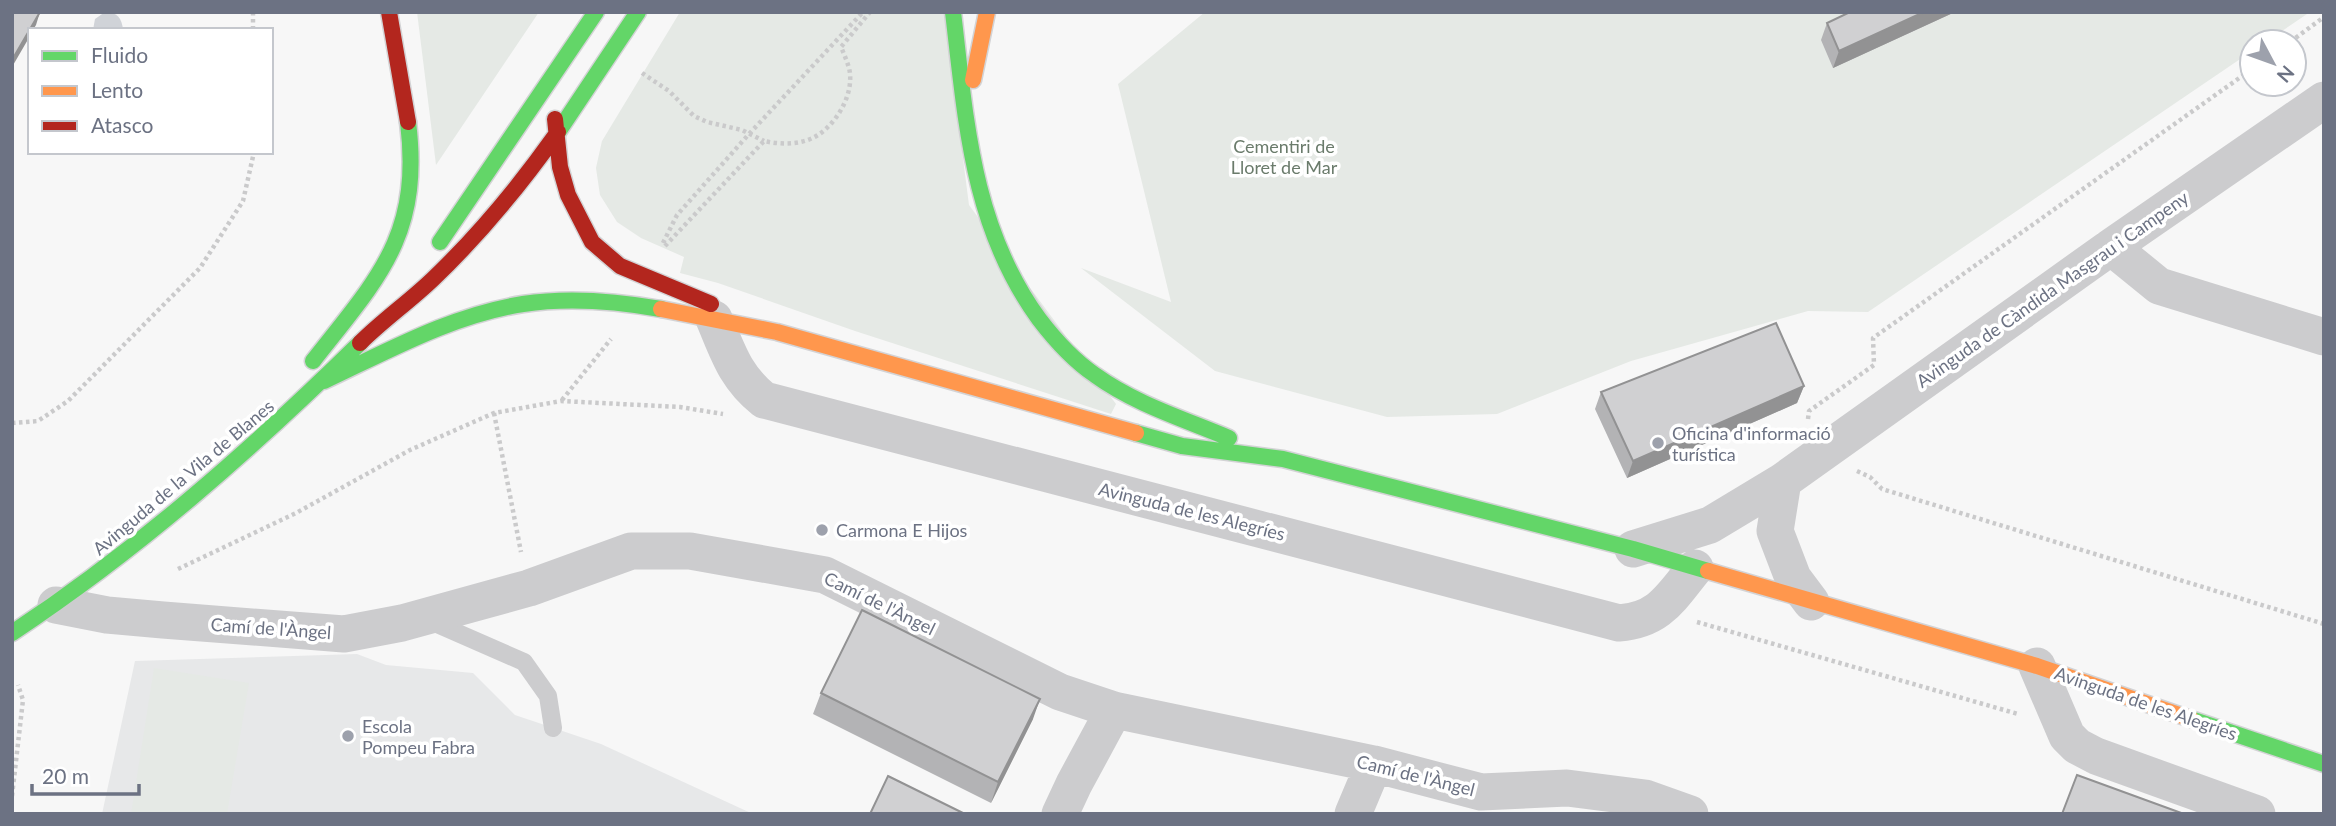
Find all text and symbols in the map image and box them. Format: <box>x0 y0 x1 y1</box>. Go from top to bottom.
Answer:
legend <box>28 28 273 154</box>
north arrow <box>2238 28 2308 98</box>
text: Fluido <box>91 42 148 67</box>
text: N <box>2273 61 2300 88</box>
text: Lento <box>91 77 143 102</box>
text: Atasco <box>91 112 153 137</box>
park label: Cementiri de Lloret de Mar <box>1231 135 1338 178</box>
street label: Avinguda de Càndida Masgrau i Campeny <box>1912 186 2193 392</box>
street label: Avinguda de la Vila de Blanes <box>88 395 278 559</box>
place label: Oficina d'informació turística <box>1672 422 1831 465</box>
marker: Oficina d'informació turística <box>1650 435 1666 451</box>
street label: Avinguda de les Alegríes <box>1097 477 1288 545</box>
place label: Carmona E Hijos <box>836 519 968 541</box>
marker: Carmona E Hijos <box>814 522 830 538</box>
street label: Camí de l'Àngel <box>821 567 939 639</box>
street label: Camí de l'Àngel <box>210 613 332 643</box>
street label: Avinguda de les Alegríes <box>2052 661 2240 745</box>
place label: Escola Pompeu Fabra <box>362 715 475 758</box>
marker: Escola Pompeu Fabra <box>340 728 356 744</box>
street label: Camí de l'Àngel <box>1355 750 1477 800</box>
scale bar <box>32 752 138 796</box>
text: 20 m <box>42 763 89 788</box>

